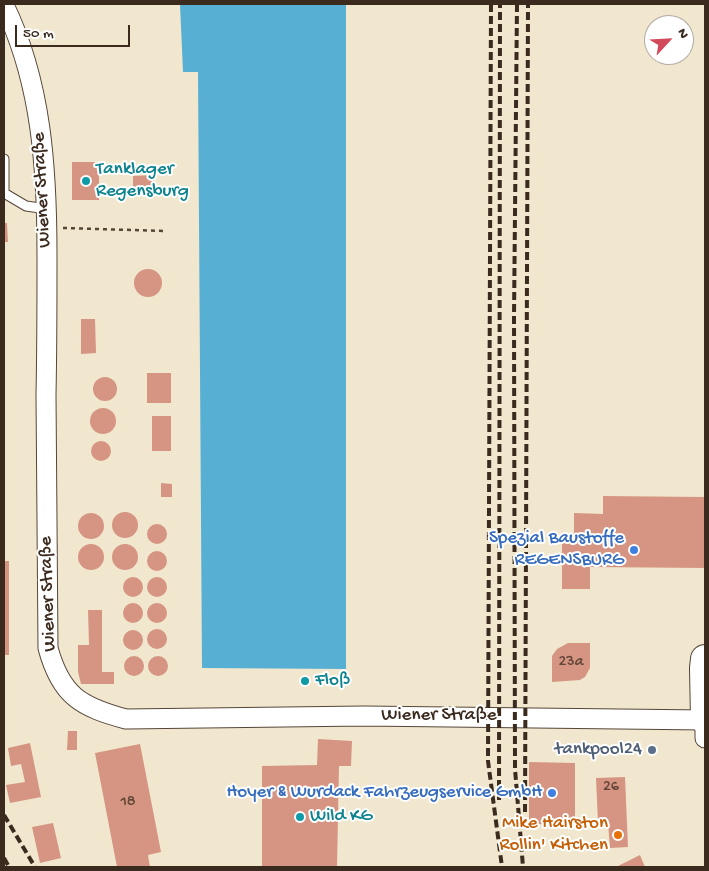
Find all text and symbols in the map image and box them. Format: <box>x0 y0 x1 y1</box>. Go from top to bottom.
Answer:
scale bar <box>18 15 132 47</box>
north arrow <box>644 15 694 65</box>
text: 50 m <box>23 25 54 43</box>
text: N <box>673 26 692 42</box>
street label: Wiener Straße <box>29 132 57 248</box>
place label: Tanklager Regensburg <box>96 159 189 203</box>
marker: Tanklager Regensburg <box>80 175 92 187</box>
place label: Spezial Baustoffe REGENSBURG <box>489 528 624 572</box>
street label: Wiener Straße <box>36 536 62 652</box>
marker: Spezial Baustoffe REGENSBURG <box>628 544 640 556</box>
house number: 23a <box>558 653 584 673</box>
place label: Floß <box>315 670 350 692</box>
marker: Floß <box>299 675 311 687</box>
street label: Wiener Straße <box>381 705 497 727</box>
place label: tankpool24 <box>555 739 642 761</box>
marker: tankpool24 <box>646 744 658 756</box>
house number: 26 <box>603 778 619 798</box>
place label: Hoyer & Wurdack Fahrzeugservice GmbH <box>226 782 542 804</box>
marker: Hoyer & Wurdack Fahrzeugservice GmbH <box>546 787 558 799</box>
house number: 18 <box>120 793 136 813</box>
place label: Wild KG <box>310 806 373 828</box>
marker: Wild KG <box>294 811 306 823</box>
place label: Mike Hairston Rollin' Kitchen <box>500 813 608 857</box>
marker: Mike Hairston Rollin' Kitchen <box>612 829 624 841</box>

